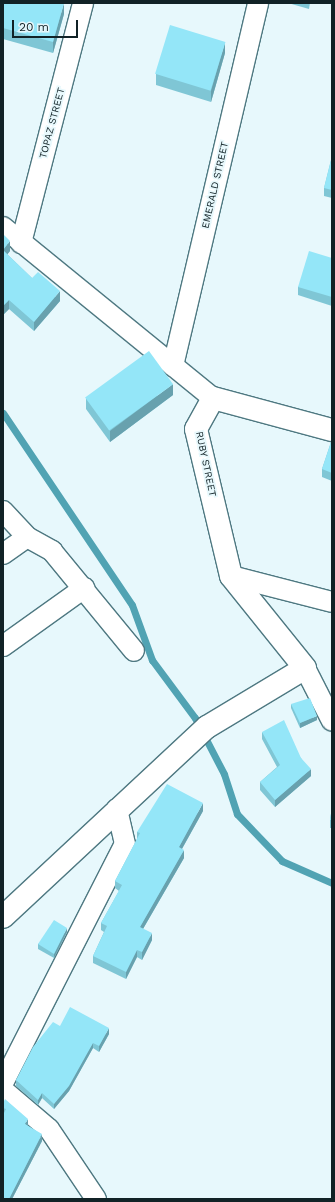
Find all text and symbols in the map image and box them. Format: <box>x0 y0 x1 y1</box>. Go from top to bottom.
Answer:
scale bar <box>14 12 80 38</box>
text: 20 m <box>19 20 49 34</box>
street label: TOPAZ STREET <box>37 86 67 160</box>
street label: EMERALD STREET <box>199 140 231 230</box>
street label: RUBY STREET <box>193 430 219 498</box>

